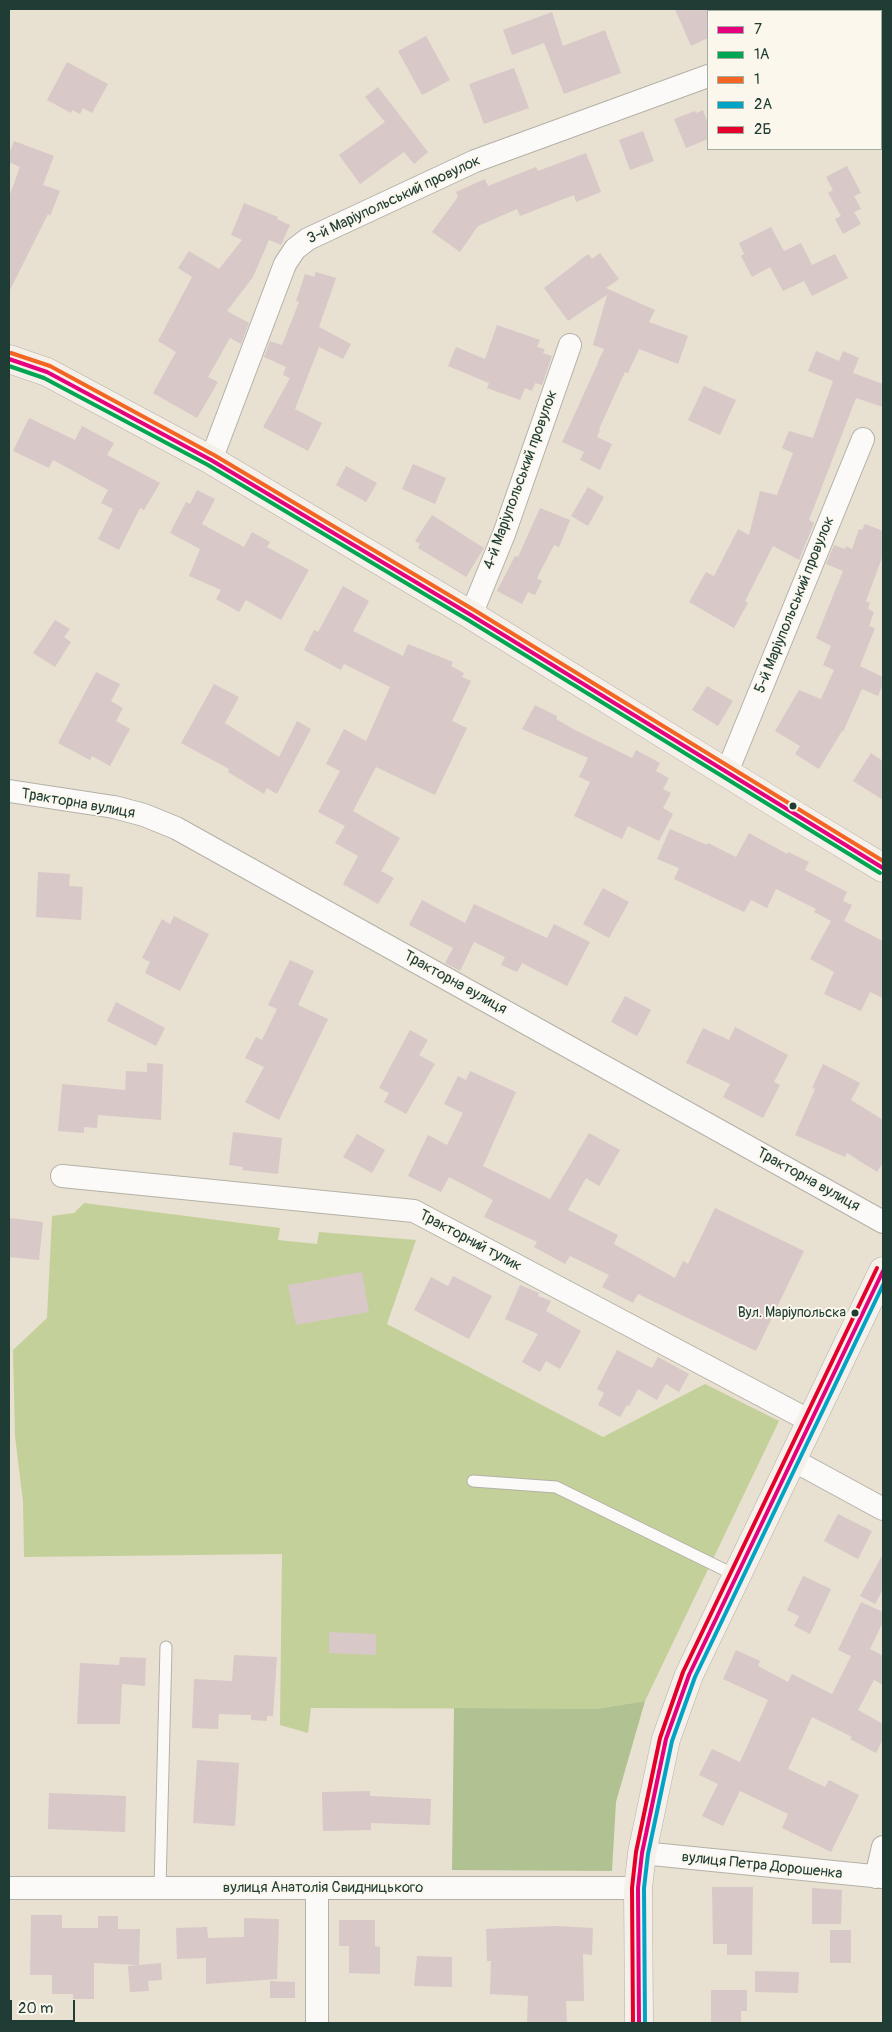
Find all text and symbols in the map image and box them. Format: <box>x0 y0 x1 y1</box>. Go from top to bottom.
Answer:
legend <box>707 10 882 150</box>
text: 7 <box>754 20 762 39</box>
text: 1А <box>754 45 770 64</box>
text: 1 <box>754 70 760 89</box>
text: 2А <box>754 95 772 114</box>
text: 2Б <box>754 120 771 139</box>
street label: 3-й Маріупольський провулок <box>304 152 484 248</box>
street label: 4-й Маріупольський провулок <box>480 388 562 572</box>
street label: 5-й Маріупольський провулок <box>751 514 839 696</box>
street label: Тракторна вулиця <box>20 785 136 823</box>
unlabelled marker <box>788 801 798 811</box>
street label: Тракторна вулиця <box>400 947 510 1019</box>
street label: Тракторна вулиця <box>753 1144 863 1216</box>
street label: Тракторний тупик <box>416 1206 524 1276</box>
place label: Вул. Маріупольска <box>738 1305 846 1321</box>
marker: Вул. Маріупольска <box>850 1308 860 1318</box>
street label: вулиця Петра Дорошенка <box>681 1849 843 1883</box>
street label: вулиця Анатолія Свидницького <box>223 1879 423 1897</box>
scale bar <box>12 1990 78 2022</box>
text: 20 m <box>18 1999 53 2018</box>

